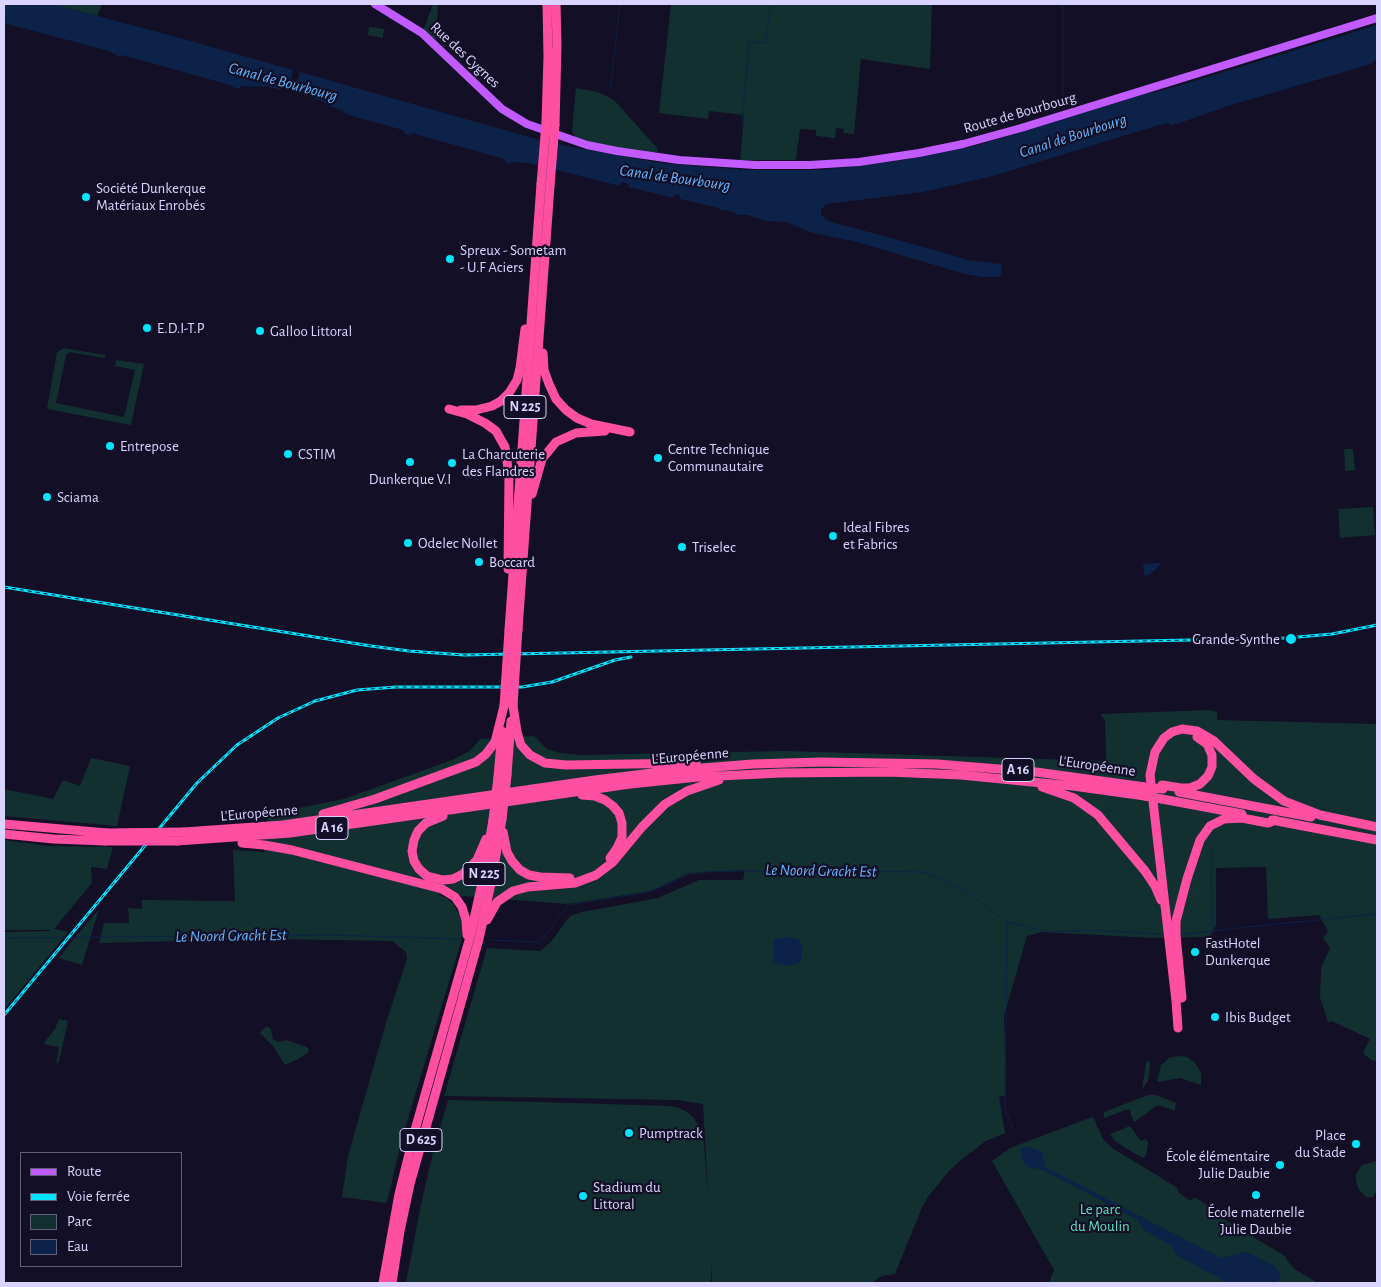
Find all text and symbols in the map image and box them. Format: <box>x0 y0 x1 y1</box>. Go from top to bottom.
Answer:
street label: Rue des Cygnes <box>426 18 504 92</box>
water label: Canal de Bourbourg <box>227 58 339 106</box>
street label: Route de Bourbourg <box>962 88 1078 138</box>
water label: Canal de Bourbourg <box>1017 110 1129 162</box>
water label: Canal de Bourbourg <box>618 161 732 195</box>
place label: Société Dunkerque Matériaux Enrobés <box>96 179 206 214</box>
marker: Société Dunkerque Matériaux Enrobés <box>80 191 92 203</box>
place label: Spreux - Sometam - U.F Aciers <box>460 241 567 276</box>
marker: Spreux - Sometam - U.F Aciers <box>444 253 456 265</box>
place label: E.D.I-T.P <box>157 319 205 337</box>
marker: E.D.I-T.P <box>141 322 153 334</box>
place label: Galloo Littoral <box>270 322 352 340</box>
marker: Galloo Littoral <box>254 325 266 337</box>
road number: N 225 <box>504 396 546 418</box>
place label: Entrepose <box>120 437 179 455</box>
marker: Entrepose <box>104 440 116 452</box>
place label: Centre Technique Communautaire <box>668 440 769 475</box>
place label: CSTIM <box>298 445 336 463</box>
place label: La Charcuterie des Flandres <box>462 445 545 480</box>
marker: CSTIM <box>282 448 294 460</box>
marker: Centre Technique Communautaire <box>652 452 664 464</box>
marker: Dunkerque V.I <box>404 456 416 468</box>
marker: La Charcuterie des Flandres <box>446 457 458 469</box>
place label: Dunkerque V.I <box>369 470 451 488</box>
place label: Sciama <box>57 488 99 506</box>
marker: Sciama <box>41 491 53 503</box>
place label: Ideal Fibres et Fabrics <box>843 518 910 553</box>
marker: Ideal Fibres et Fabrics <box>827 530 839 542</box>
place label: Odelec Nollet <box>418 534 497 552</box>
marker: Odelec Nollet <box>402 537 414 549</box>
place label: Triselec <box>692 538 736 556</box>
marker: Triselec <box>676 541 688 553</box>
place label: Boccard <box>489 553 535 571</box>
marker: Boccard <box>473 556 485 568</box>
place label: Grande-Synthe <box>1192 630 1280 648</box>
marker: Grande-Synthe <box>1284 632 1298 646</box>
street label: L'Européenne <box>651 744 729 768</box>
street label: L'Européenne <box>1057 752 1137 780</box>
road number: A 16 <box>1002 758 1034 782</box>
street label: L'Européenne <box>220 801 298 825</box>
road number: A 16 <box>316 816 348 840</box>
water label: Le Noord Gracht Est <box>765 860 877 882</box>
road number: N 225 <box>463 862 505 886</box>
water label: Le Noord Gracht Est <box>175 925 287 947</box>
place label: FastHotel Dunkerque <box>1205 934 1270 969</box>
marker: FastHotel Dunkerque <box>1189 946 1201 958</box>
place label: Ibis Budget <box>1225 1008 1291 1026</box>
marker: Ibis Budget <box>1209 1011 1221 1023</box>
place label: Pumptrack <box>639 1124 703 1142</box>
place label: Place du Stade <box>1295 1126 1346 1161</box>
marker: Pumptrack <box>623 1127 635 1139</box>
road number: D 625 <box>400 1128 442 1152</box>
marker: Place du Stade <box>1350 1138 1362 1150</box>
place label: École élémentaire Julie Daubie <box>1166 1147 1270 1182</box>
legend <box>20 1152 182 1267</box>
marker: École élémentaire Julie Daubie <box>1274 1159 1286 1171</box>
text: Route <box>67 1164 101 1179</box>
place label: Stadium du Littoral <box>593 1178 661 1213</box>
text: Voie ferrée <box>67 1189 130 1204</box>
marker: École maternelle Julie Daubie <box>1250 1189 1262 1201</box>
marker: Stadium du Littoral <box>577 1190 589 1202</box>
park label: Le parc du Moulin <box>1070 1200 1130 1235</box>
place label: École maternelle Julie Daubie <box>1207 1203 1305 1238</box>
text: Parc <box>67 1214 92 1229</box>
text: Eau <box>67 1239 89 1254</box>

